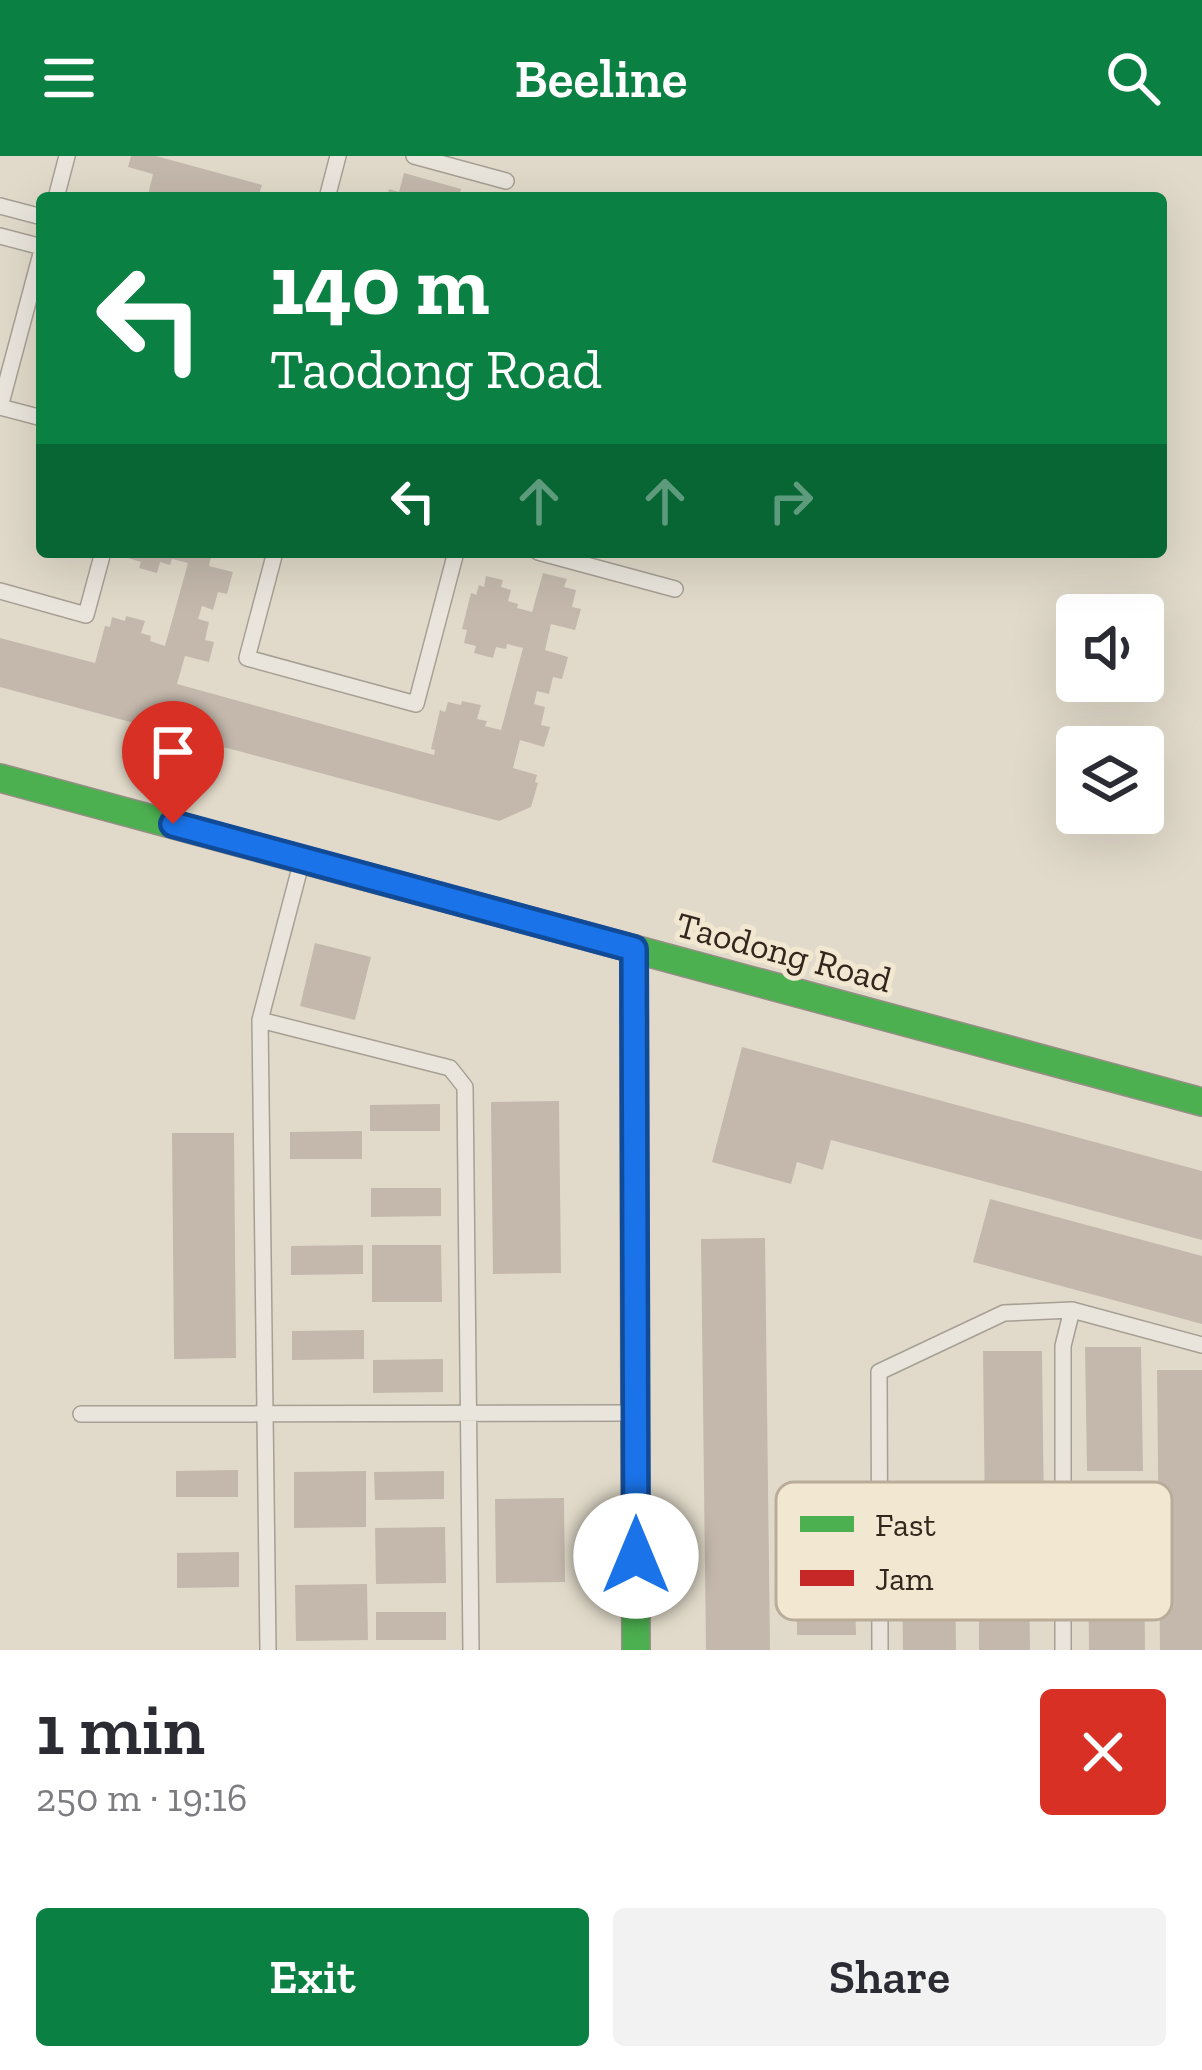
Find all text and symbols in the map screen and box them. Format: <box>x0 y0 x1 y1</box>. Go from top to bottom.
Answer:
icon: menu <box>36 45 102 111</box>
icon: search <box>1100 45 1166 111</box>
text: Beeline <box>514 46 688 111</box>
text: 140 m <box>270 235 490 336</box>
icon: left <box>72 240 228 396</box>
text: Taodong Road <box>270 337 602 402</box>
icon: left <box>380 468 446 534</box>
icon: ahead <box>506 468 572 534</box>
icon: ahead <box>632 468 698 534</box>
icon: right <box>758 468 824 534</box>
map controls <box>1056 594 1164 834</box>
button: sound <box>1056 594 1164 702</box>
pin <box>122 701 224 824</box>
icon: arrive <box>140 719 206 785</box>
button: layers <box>1056 726 1164 834</box>
street label: Taodong Road <box>672 903 897 1001</box>
legend <box>776 1482 1172 1620</box>
position arrow <box>573 1493 699 1619</box>
text: Fast <box>875 1505 936 1544</box>
text: Jam <box>875 1559 934 1598</box>
text: 1 min <box>36 1686 205 1772</box>
button: close <box>1040 1689 1166 1815</box>
text: 250 m · 19:16 <box>36 1774 247 1821</box>
button: Exit <box>36 1908 589 2046</box>
button: Share <box>613 1908 1166 2046</box>

